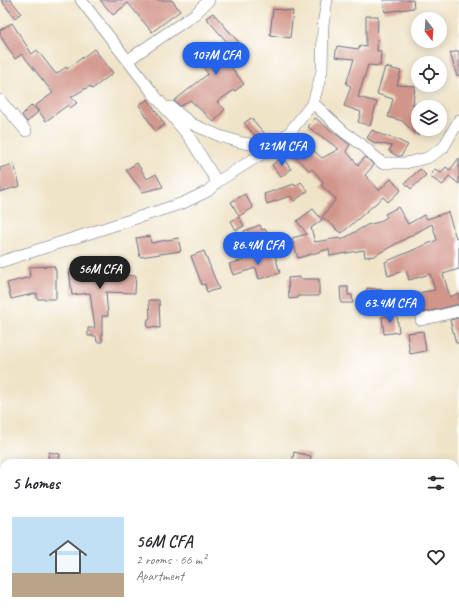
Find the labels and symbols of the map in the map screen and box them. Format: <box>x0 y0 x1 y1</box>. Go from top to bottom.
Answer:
north arrow <box>411 12 447 48</box>
pin: 107M CFA <box>175 42 257 76</box>
pin: 121M CFA <box>241 133 323 167</box>
pin: 86.4M CFA <box>212 232 304 266</box>
pin: 56M CFA <box>63 256 137 290</box>
pin: 63.4M CFA <box>344 290 436 324</box>

